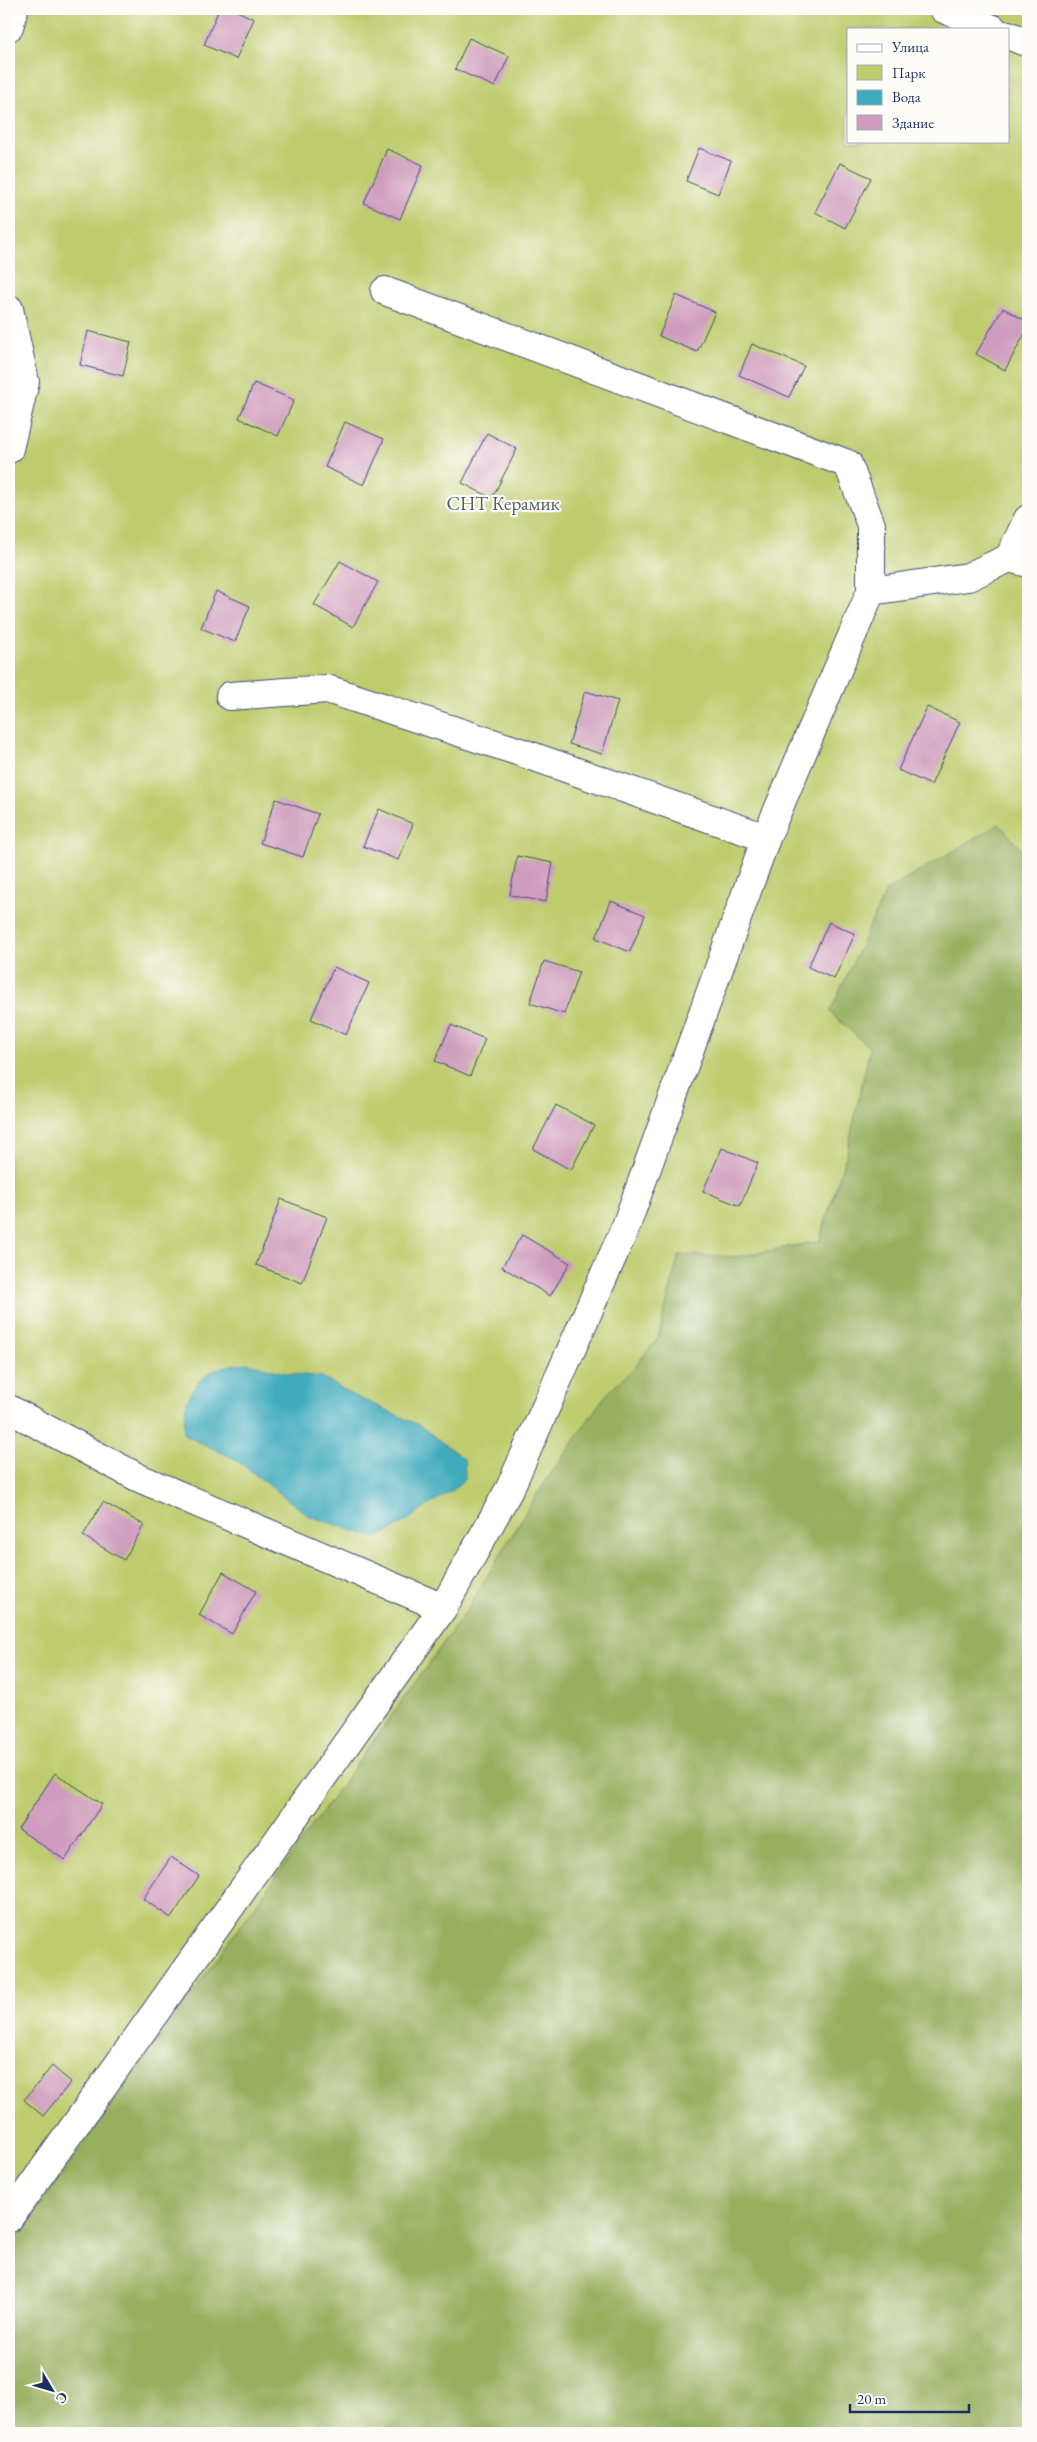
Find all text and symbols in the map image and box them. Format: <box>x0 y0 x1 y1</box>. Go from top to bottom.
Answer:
legend <box>847 28 1010 142</box>
text: Улица <box>891 37 929 56</box>
text: Парк <box>892 63 925 82</box>
text: Вода <box>892 87 921 106</box>
text: Здание <box>892 113 934 132</box>
park label: СНТ Керамик <box>446 491 560 516</box>
north arrow <box>28 2364 78 2414</box>
scale bar <box>850 2382 968 2414</box>
text: С <box>52 2389 72 2408</box>
text: 20 m <box>857 2389 886 2408</box>

